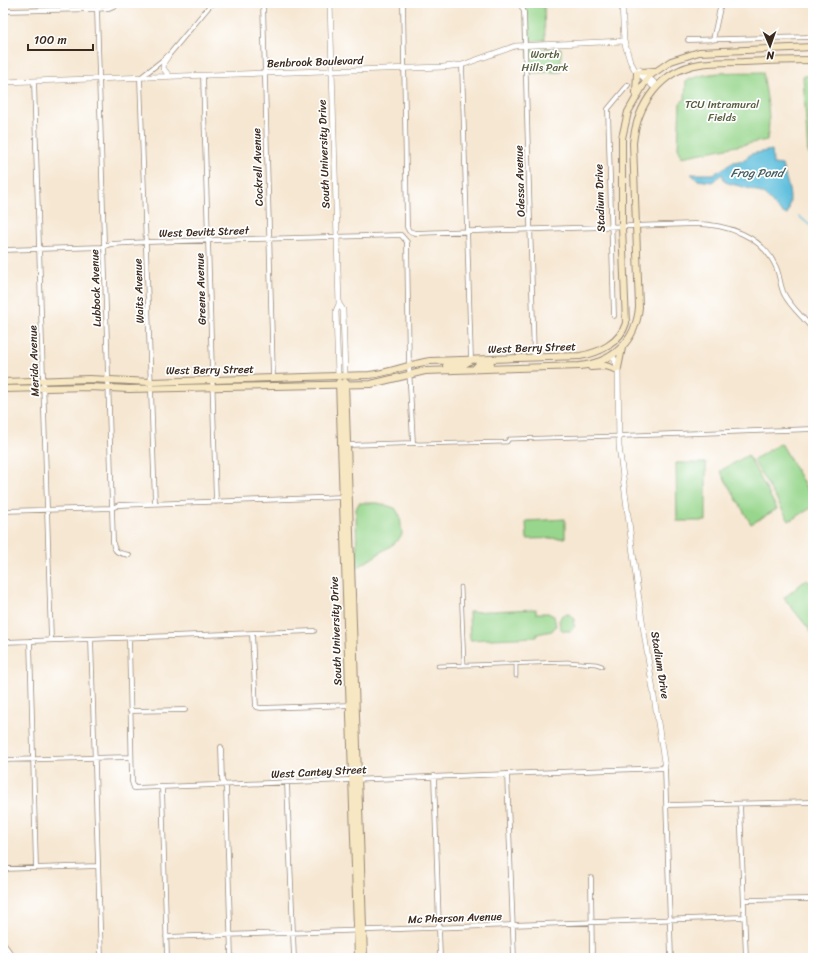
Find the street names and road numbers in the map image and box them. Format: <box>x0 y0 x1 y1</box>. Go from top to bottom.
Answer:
street label: Benbrook Boulevard <box>266 51 365 73</box>
street label: South University Drive <box>313 99 335 209</box>
street label: Cockrell Avenue <box>247 127 269 206</box>
street label: Odessa Avenue <box>509 145 531 217</box>
street label: Stadium Drive <box>589 163 611 232</box>
street label: West Devitt Street <box>159 221 250 243</box>
street label: Lubbock Avenue <box>85 248 107 327</box>
street label: Greene Avenue <box>190 252 212 325</box>
street label: Waits Avenue <box>128 258 150 324</box>
street label: Merida Avenue <box>23 324 45 397</box>
street label: West Berry Street <box>488 337 577 359</box>
street label: West Berry Street <box>166 360 254 380</box>
street label: South University Drive <box>325 576 347 686</box>
street label: Stadium Drive <box>645 630 675 700</box>
street label: West Cantey Street <box>271 760 368 784</box>
street label: Mc Pherson Avenue <box>408 907 503 929</box>

